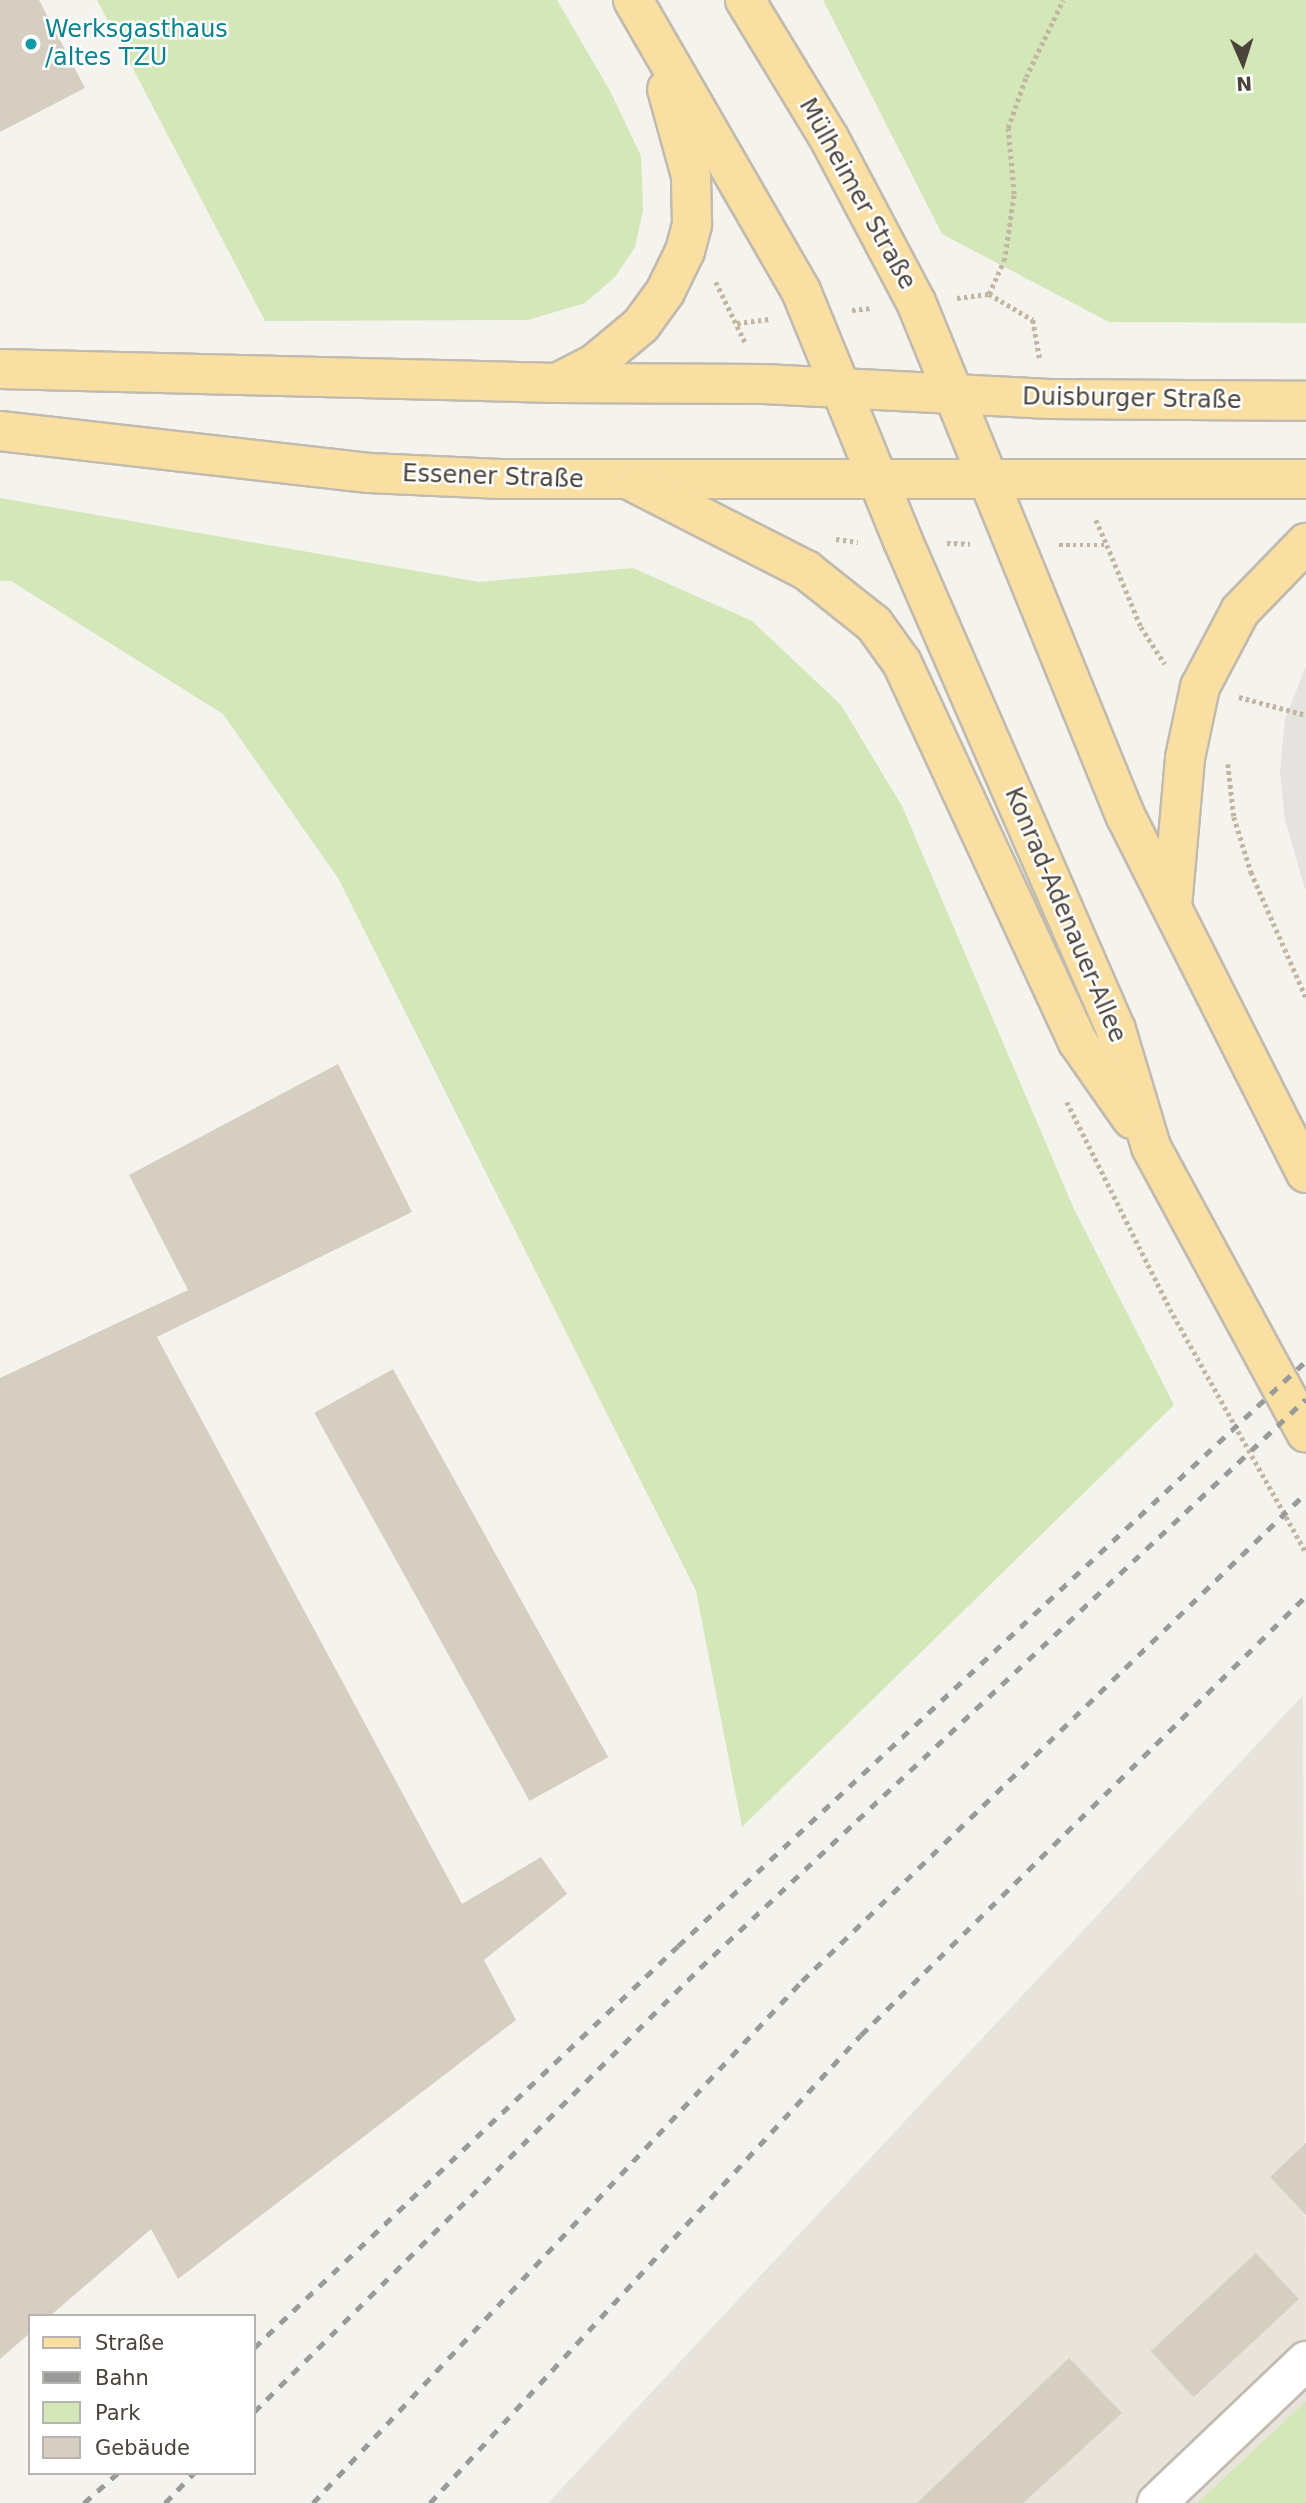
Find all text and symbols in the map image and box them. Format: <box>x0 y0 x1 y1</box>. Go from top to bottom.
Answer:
place label: Werksgasthaus /altes TZU <box>45 16 228 72</box>
north arrow <box>1208 28 1278 98</box>
marker: Werksgasthaus /altes TZU <box>23 36 39 52</box>
text: N <box>1236 73 1253 95</box>
street label: Mülheimer Straße <box>793 93 921 295</box>
street label: Duisburger Straße <box>1022 383 1242 415</box>
street label: Essener Straße <box>402 459 584 495</box>
street label: Konrad-Adenauer-Allee <box>998 783 1132 1047</box>
legend <box>28 2314 256 2475</box>
text: Straße <box>95 2331 164 2355</box>
text: Bahn <box>95 2366 149 2390</box>
text: Park <box>95 2401 140 2425</box>
text: Gebäude <box>95 2436 190 2460</box>

